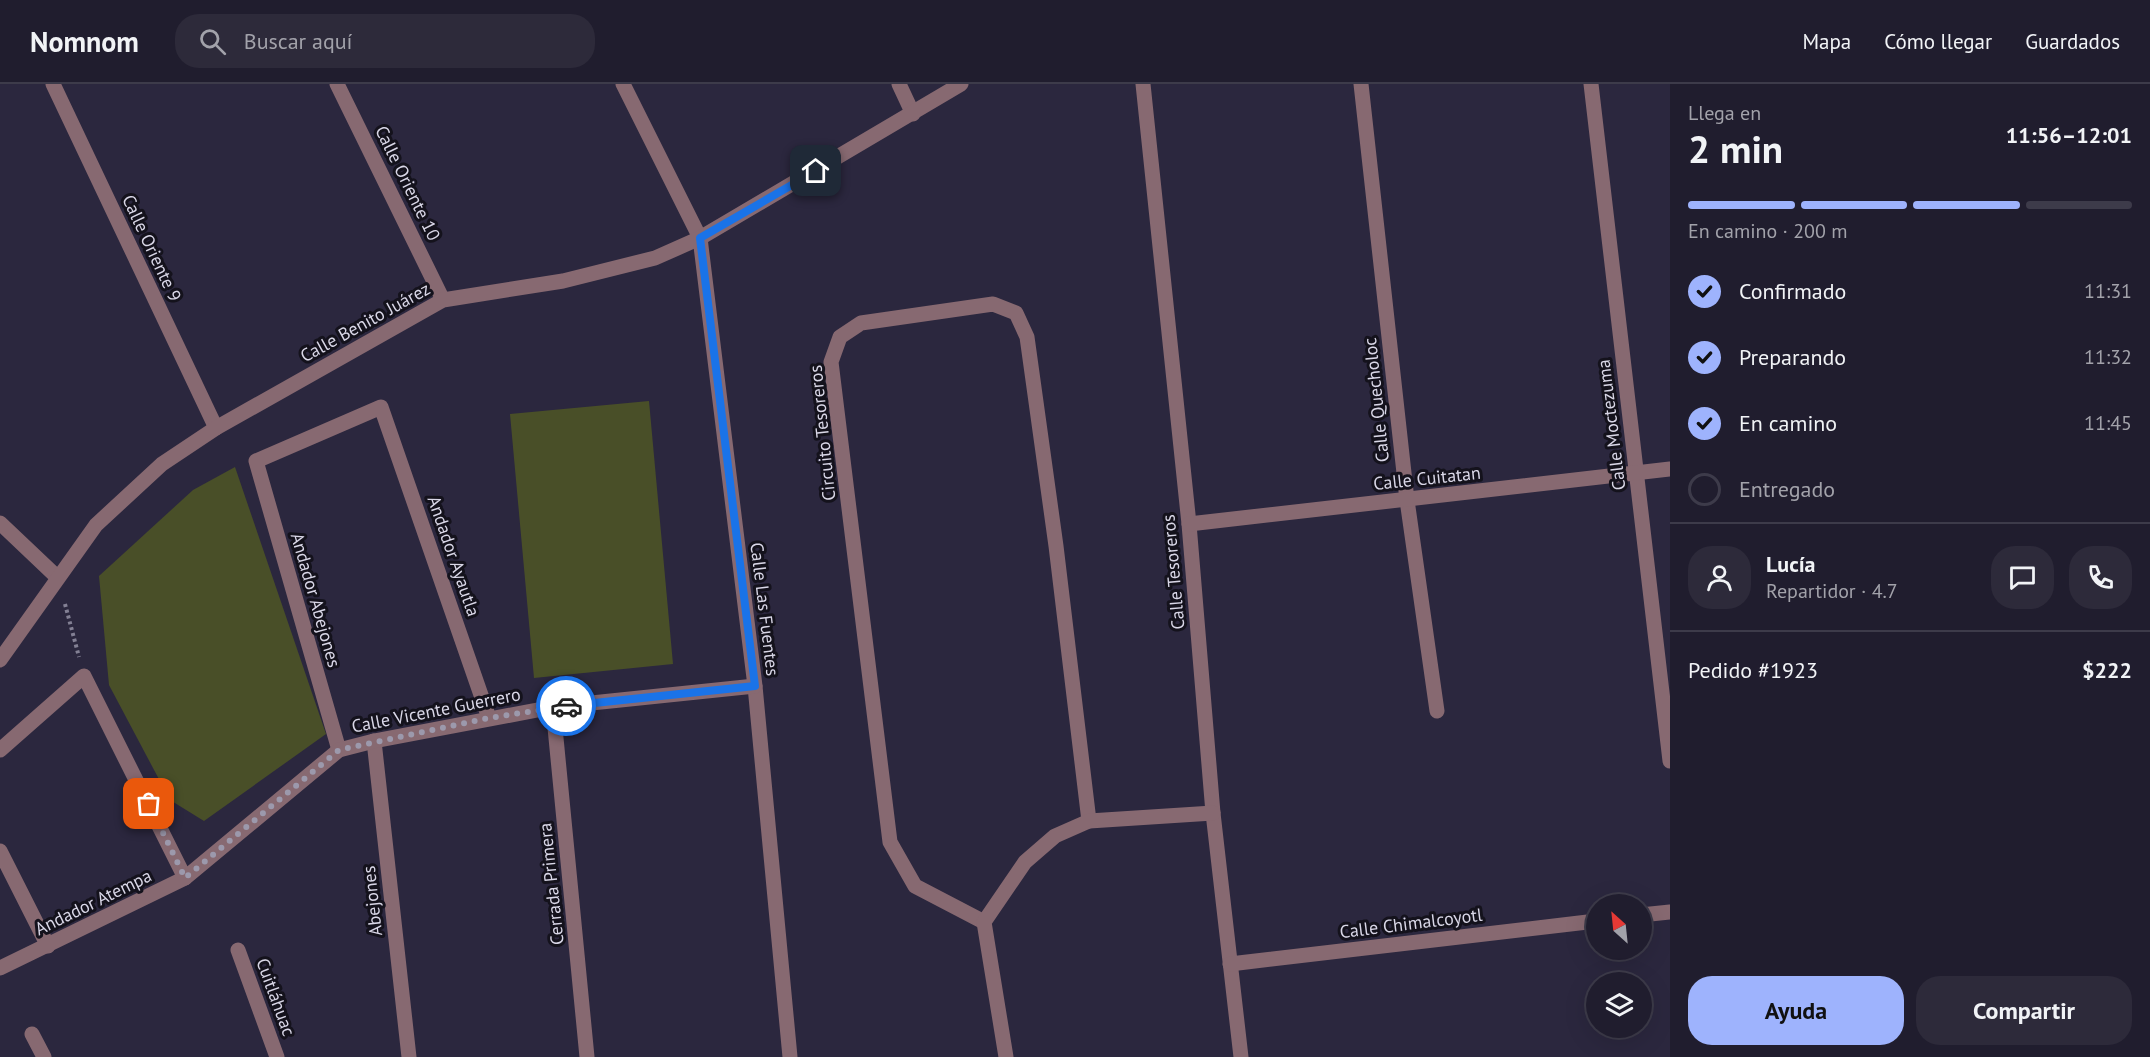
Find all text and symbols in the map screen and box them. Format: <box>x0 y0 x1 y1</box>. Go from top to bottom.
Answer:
search box <box>175 14 595 68</box>
text: Nomnom <box>30 23 139 60</box>
icon: search <box>196 25 229 58</box>
text: Buscar aquí <box>244 27 352 55</box>
text: Mapa <box>1802 28 1851 55</box>
text: Cómo llegar <box>1884 28 1992 55</box>
text: Guardados <box>2025 28 2120 55</box>
text: Llega en <box>1688 100 1761 126</box>
text: 11:56–12:01 <box>2006 121 2132 149</box>
street label: Calle Oriente 10 <box>370 122 446 244</box>
text: 2 min <box>1688 123 1783 174</box>
pin <box>790 145 841 196</box>
icon: home <box>799 154 832 187</box>
street label: Calle Oriente 9 <box>117 191 187 305</box>
text: En camino · 200 m <box>1688 218 1848 244</box>
icon: check <box>1688 275 1721 308</box>
street label: Calle Benito Juárez <box>296 277 434 367</box>
text: Confirmado <box>1739 277 1846 305</box>
text: 11:31 <box>2084 278 2132 304</box>
street label: Calle Quecholoc <box>1358 337 1394 463</box>
icon: check <box>1688 341 1721 374</box>
text: Preparando <box>1739 343 1846 371</box>
text: 11:32 <box>2084 344 2132 370</box>
street label: Calle Moctezuma <box>1592 358 1630 492</box>
street label: Circuito Tesoreros <box>803 364 841 502</box>
icon: check <box>1688 407 1721 440</box>
text: En camino <box>1739 409 1837 437</box>
text: 11:45 <box>2084 410 2132 436</box>
street label: Calle Cuitatan <box>1372 461 1482 495</box>
text: Entregado <box>1739 475 1835 503</box>
street label: Andador Ayautla <box>423 493 485 619</box>
street label: Calle Tesoreros <box>1157 513 1189 631</box>
street label: Andador Abejones <box>286 530 346 670</box>
street label: Calle Las Fuentes <box>745 541 785 677</box>
button: person <box>1688 546 1751 609</box>
button: chat <box>1991 546 2054 609</box>
button: phone <box>2069 546 2132 609</box>
text: Lucía <box>1766 550 1816 578</box>
text: Repartidor · 4.7 <box>1766 578 1898 604</box>
text: Pedido #1923 <box>1688 656 1818 684</box>
text: $222 <box>2082 656 2132 684</box>
courier <box>536 676 596 736</box>
street label: Calle Vicente Guerrero <box>350 682 522 738</box>
icon: car <box>550 690 583 723</box>
pin <box>123 778 174 829</box>
icon: bag <box>132 787 165 820</box>
street label: Cerrada Primera <box>533 822 569 946</box>
street label: Andador Atempa <box>31 864 155 940</box>
street label: Abejones <box>357 865 387 937</box>
north arrow <box>1586 894 1652 960</box>
map controls <box>1586 894 1652 1038</box>
street label: Calle Chimalcoyotl <box>1338 903 1484 943</box>
street label: Cuitláhuac <box>251 955 301 1039</box>
button: layers <box>1586 972 1652 1038</box>
button: Ayuda <box>1688 976 1904 1045</box>
button: Compartir <box>1916 976 2132 1045</box>

